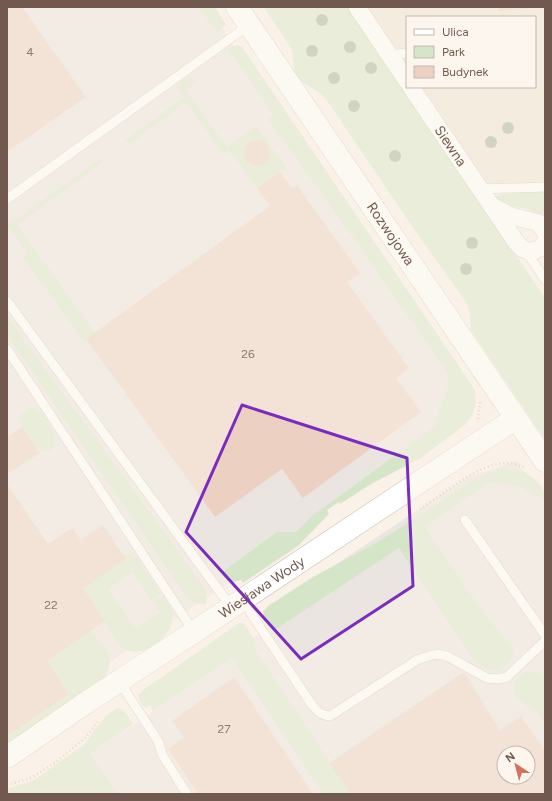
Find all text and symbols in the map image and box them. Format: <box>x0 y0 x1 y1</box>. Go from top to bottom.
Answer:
legend <box>406 16 536 88</box>
text: Ulica <box>442 25 469 39</box>
house number: 4 <box>26 45 34 59</box>
text: Park <box>442 45 465 59</box>
text: Budynek <box>442 65 489 79</box>
street label: Siewna <box>431 122 471 169</box>
street label: Rozwojowa <box>363 199 418 268</box>
house number: 26 <box>241 347 255 361</box>
street label: Wiesława Wody <box>215 552 308 622</box>
house number: 22 <box>44 598 58 612</box>
house number: 27 <box>217 722 231 736</box>
north arrow <box>496 745 536 785</box>
text: N <box>503 750 518 765</box>

